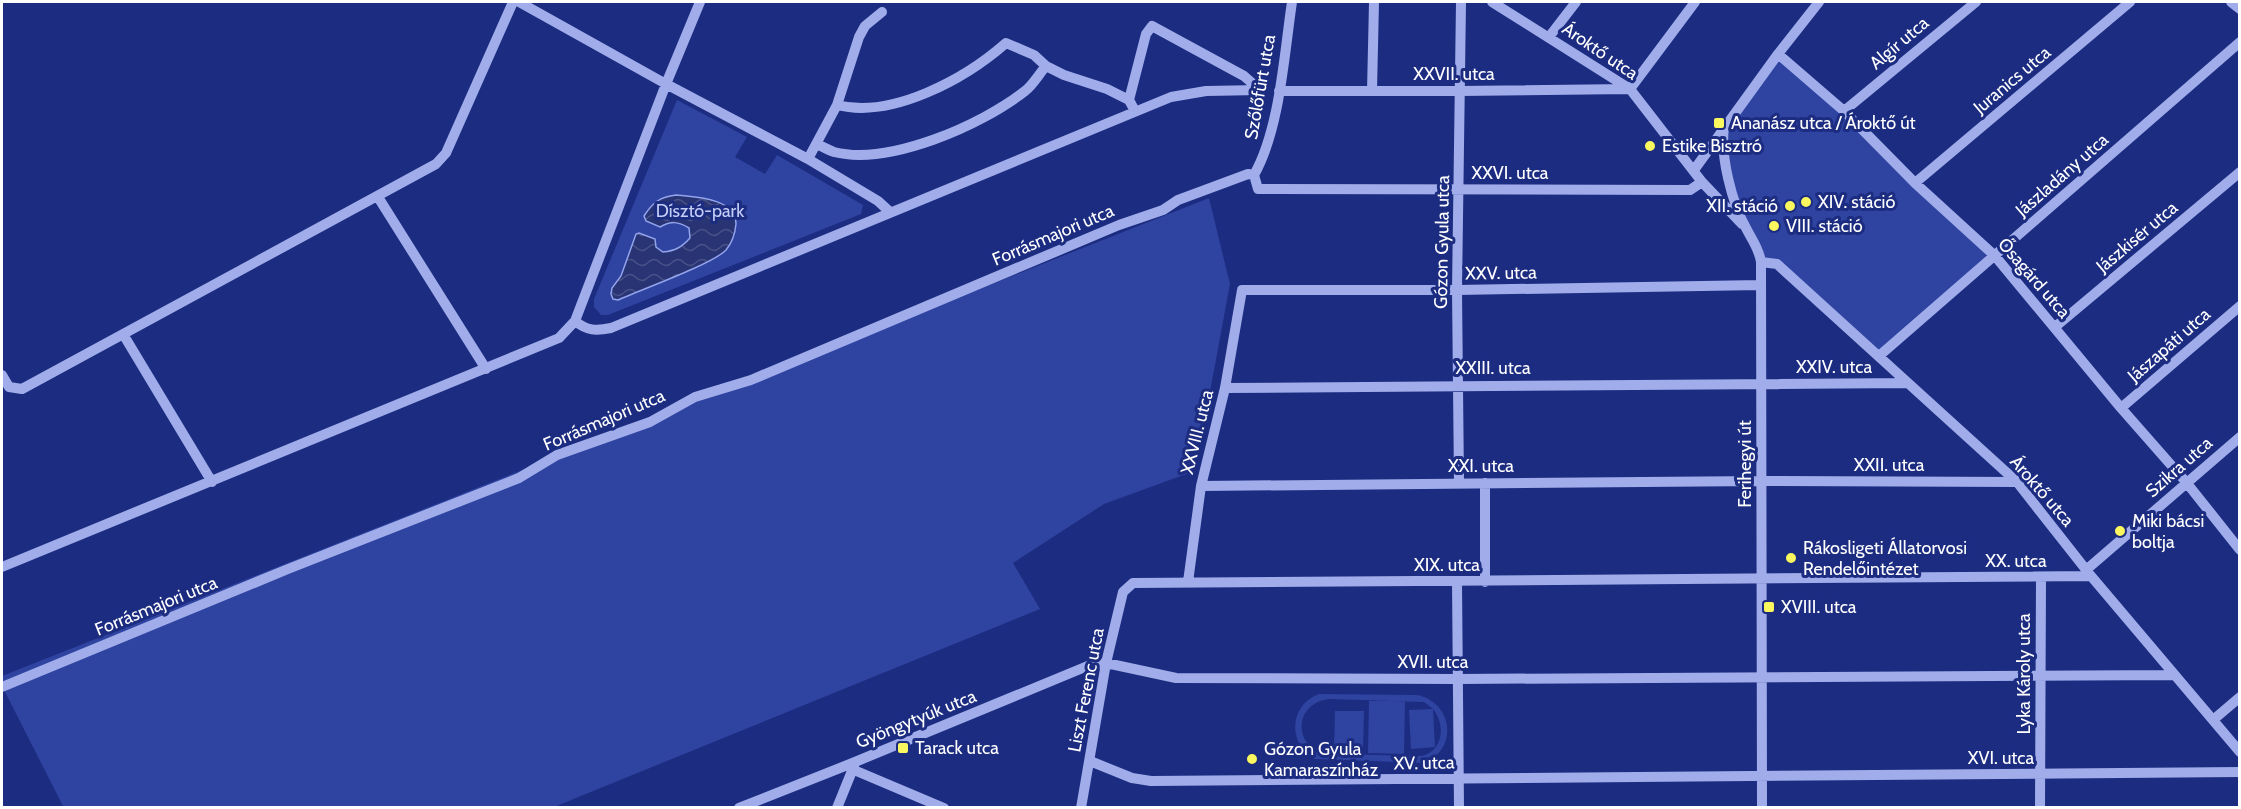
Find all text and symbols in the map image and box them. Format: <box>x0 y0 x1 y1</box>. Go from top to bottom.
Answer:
street label: Algír utca <box>1865 12 1933 74</box>
street label: Ároktő utca <box>1558 18 1642 85</box>
street label: Szőlőfürt utca <box>1240 32 1280 141</box>
street label: Juranics utca <box>1968 41 2055 119</box>
street label: XXVII. utca <box>1413 63 1495 85</box>
place label: Ananász utca / Ároktő út <box>1731 112 1916 134</box>
marker: Ananász utca / Ároktő út <box>1712 116 1726 130</box>
street label: Jászladány utca <box>2010 129 2113 222</box>
place label: Estike Bisztró <box>1662 135 1762 157</box>
marker: Estike Bisztró <box>1643 139 1657 153</box>
street label: XXVI. utca <box>1472 162 1549 184</box>
street label: Gózon Gyula utca <box>1430 175 1454 309</box>
place label: XIV. stáció <box>1818 191 1895 213</box>
place label: XII. stáció <box>1706 195 1778 217</box>
marker: XIV. stáció <box>1799 195 1813 209</box>
street label: Jászkisér utca <box>2091 196 2182 278</box>
street label: Forrásmajori utca <box>989 199 1117 270</box>
marker: XII. stáció <box>1783 199 1797 213</box>
park label: Dísztó-park <box>656 200 745 222</box>
place label: VIII. stáció <box>1786 215 1863 237</box>
marker: VIII. stáció <box>1767 219 1781 233</box>
street label: Ősagárd utca <box>1993 233 2075 323</box>
street label: XXV. utca <box>1465 261 1537 285</box>
street label: Jászapáti utca <box>2122 303 2215 388</box>
street label: XXIV. utca <box>1796 356 1872 378</box>
street label: XXIII. utca <box>1455 357 1531 379</box>
street label: Forrásmajori utca <box>540 384 668 455</box>
street label: XXVIII. utca <box>1176 387 1218 476</box>
street label: Ferihegyi út <box>1734 420 1756 508</box>
street label: Szikra utca <box>2141 432 2217 502</box>
street label: Ároktő utca <box>2005 451 2079 531</box>
street label: XXII. utca <box>1854 454 1925 476</box>
street label: XXI. utca <box>1448 455 1514 477</box>
place label: Miki bácsi boltja <box>2132 510 2204 553</box>
marker: Miki bácsi boltja <box>2113 524 2127 538</box>
place label: Rákosligeti Állatorvosi Rendelőintézet <box>1803 537 1967 580</box>
street label: XX. utca <box>1985 550 2047 572</box>
marker: Rákosligeti Állatorvosi Rendelőintézet <box>1784 551 1798 565</box>
street label: XIX. utca <box>1414 554 1480 576</box>
street label: Forrásmajori utca <box>92 571 221 641</box>
place label: XVIII. utca <box>1781 596 1857 618</box>
marker: XVIII. utca <box>1762 600 1776 614</box>
street label: Lyka Károly utca <box>2013 613 2035 735</box>
street label: Liszt Ferenc utca <box>1063 626 1109 754</box>
street label: XVII. utca <box>1398 651 1469 673</box>
street label: Gyöngytyúk utca <box>853 685 980 753</box>
place label: Tarack utca <box>915 737 999 759</box>
place label: Gózon Gyula Kamaraszínház <box>1264 738 1379 781</box>
marker: Tarack utca <box>896 741 910 755</box>
street label: XVI. utca <box>1968 747 2034 769</box>
street label: XV. utca <box>1393 751 1455 775</box>
marker: Gózon Gyula Kamaraszínház <box>1245 752 1259 766</box>

